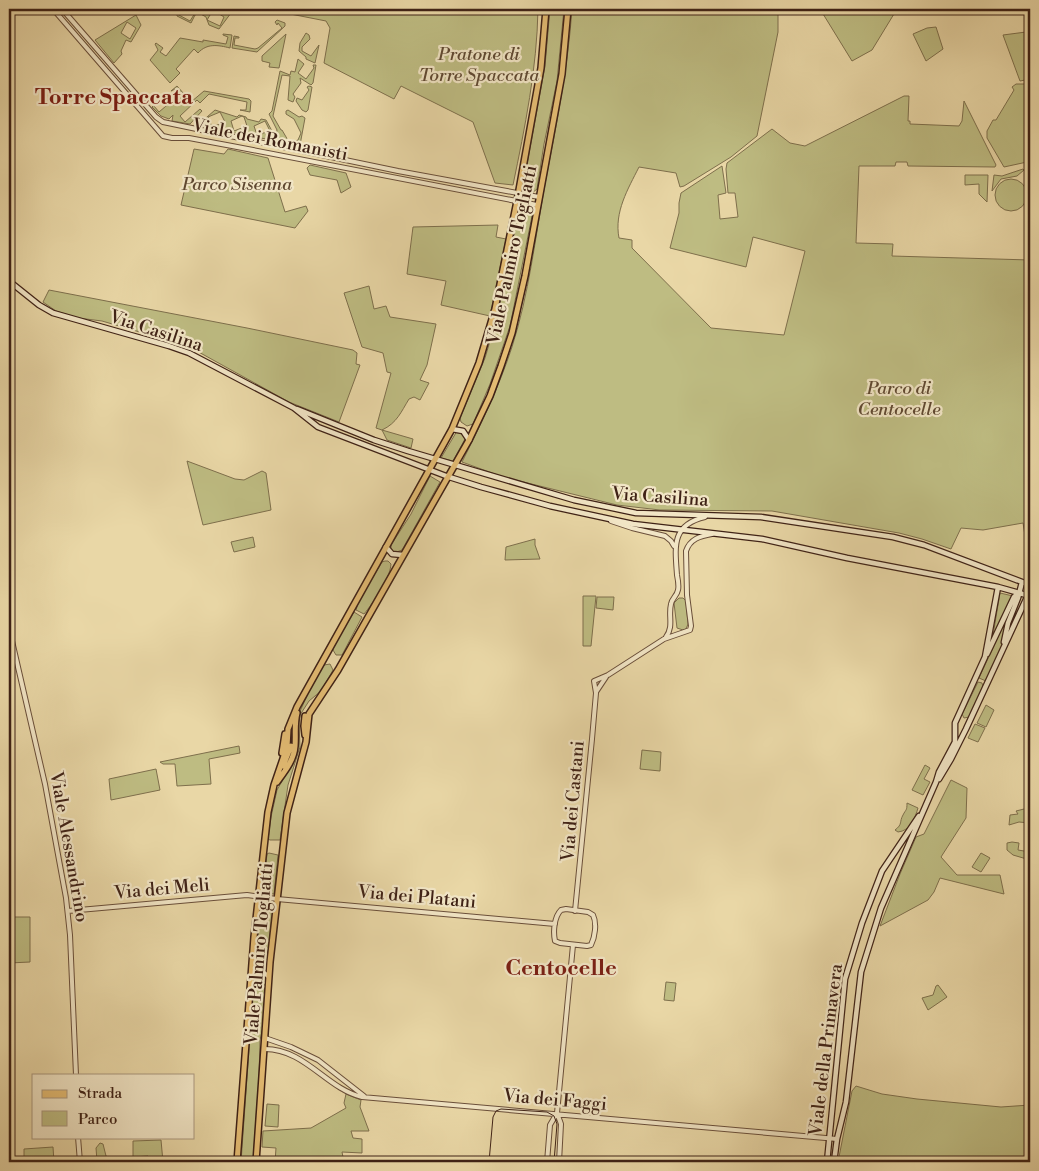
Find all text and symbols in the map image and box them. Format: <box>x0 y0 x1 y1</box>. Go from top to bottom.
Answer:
park label: Pratone di Torre Spaccata <box>419 43 540 87</box>
district label: Torre Spaccata <box>35 84 194 111</box>
street label: Viale dei Romanisti <box>189 113 350 166</box>
street label: Viale Palmiro Togliatti <box>481 163 542 348</box>
park label: Parco Sisenna <box>181 173 293 196</box>
street label: Via Casilina <box>105 305 207 357</box>
park label: Parco di Centocelle <box>857 377 941 421</box>
street label: Via Casilina <box>610 482 710 512</box>
street label: Via dei Castani <box>556 739 590 864</box>
street label: Viale Alessandrino <box>44 769 94 924</box>
street label: Viale Palmiro Togliatti <box>239 862 278 1047</box>
street label: Via dei Meli <box>112 873 211 905</box>
street label: Via dei Platani <box>356 880 477 914</box>
district label: Centocelle <box>505 955 617 982</box>
street label: Viale della Primavera <box>804 962 848 1139</box>
legend <box>32 1074 195 1138</box>
text: Strada <box>78 1084 122 1103</box>
street label: Via dei Faggi <box>501 1084 608 1116</box>
text: Parco <box>78 1110 117 1129</box>

